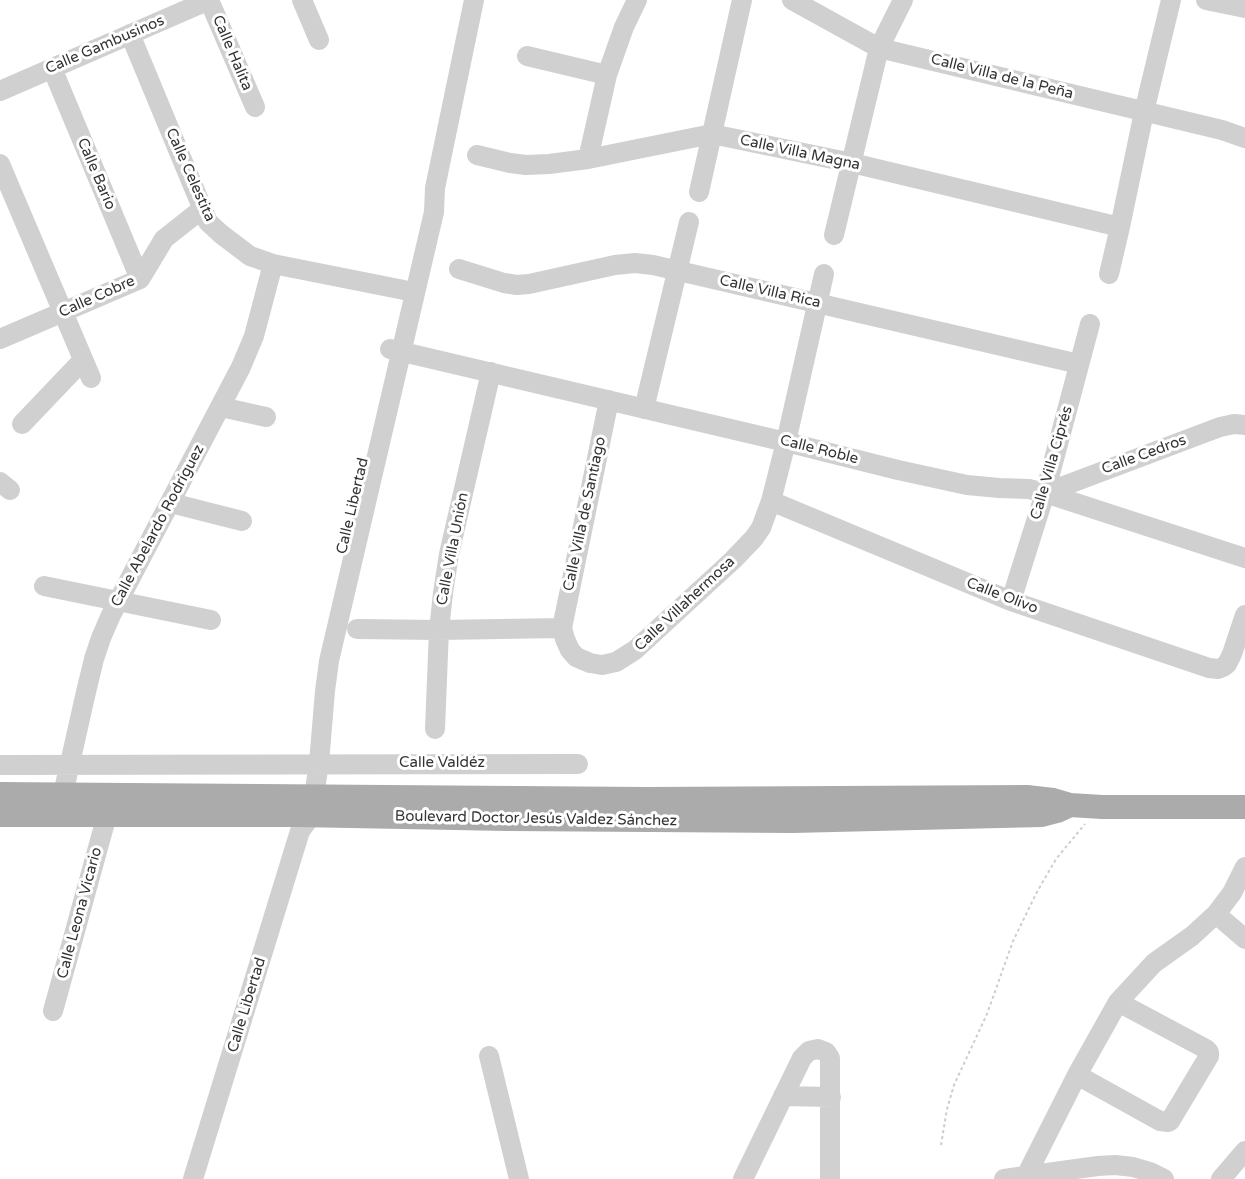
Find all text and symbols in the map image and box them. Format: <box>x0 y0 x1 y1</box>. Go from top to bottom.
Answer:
street label: Calle Gambusinos <box>43 12 167 78</box>
street label: Calle Halita <box>208 13 256 93</box>
street label: Calle Villa de la Peña <box>929 51 1075 103</box>
street label: Calle Celestita <box>161 125 219 225</box>
street label: Calle Villa Magna <box>738 131 862 175</box>
street label: Calle Bario <box>73 135 119 213</box>
street label: Calle Cobre <box>56 272 138 322</box>
street label: Calle Villa Rica <box>718 272 822 312</box>
street label: Calle Villa Ciprés <box>1027 404 1077 522</box>
street label: Calle Cedros <box>1099 431 1189 479</box>
street label: Calle Roble <box>778 432 860 468</box>
street label: Calle Villa de Santiago <box>560 435 610 593</box>
street label: Calle Abelardo Rodríguez <box>108 442 208 610</box>
street label: Calle Libertad <box>333 456 373 556</box>
street label: Calle Villa Unión <box>433 491 473 607</box>
street label: Calle Villahermosa <box>631 553 739 655</box>
street label: Calle Olivo <box>964 574 1040 618</box>
street label: Calle Valdéz <box>399 754 485 772</box>
street label: Boulevard Doctor Jesús Valdez Sánchez <box>395 808 677 830</box>
street label: Calle Leona Vicario <box>54 845 106 981</box>
street label: Calle Libertad <box>224 955 270 1055</box>

